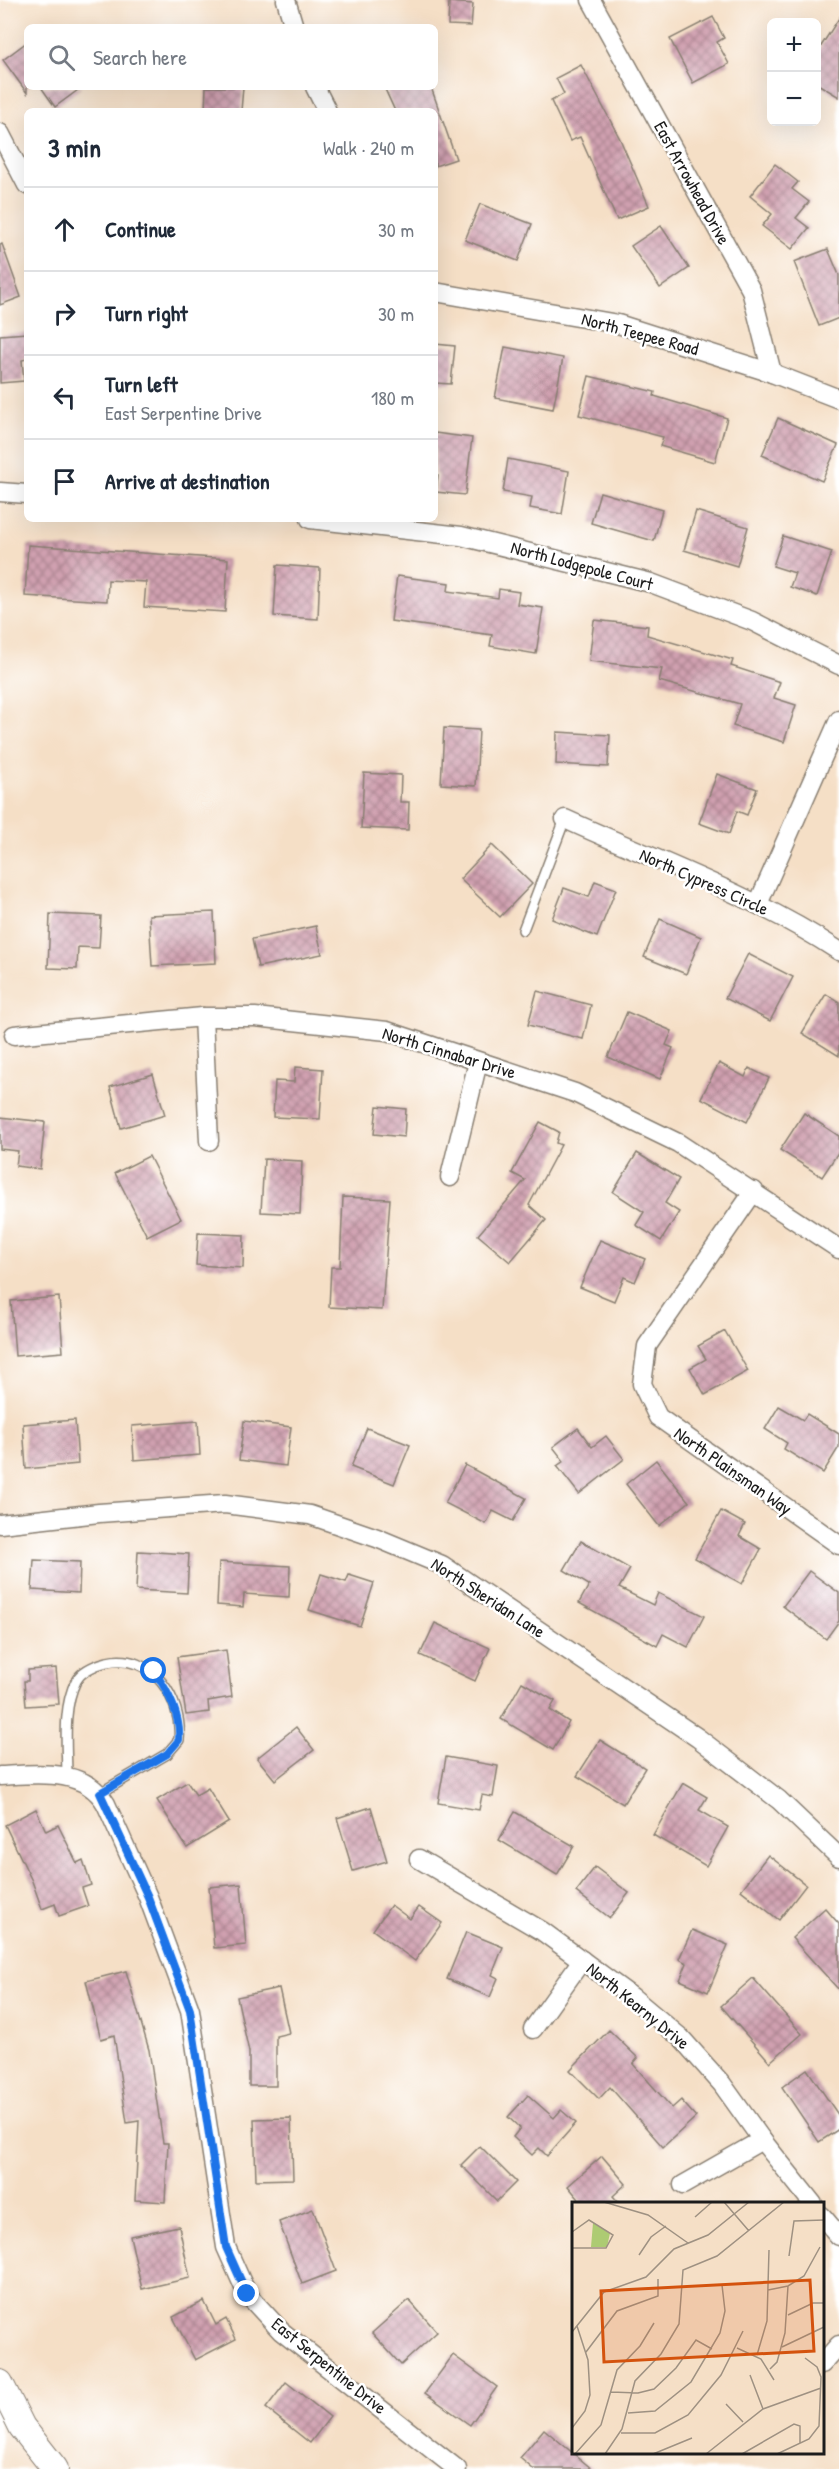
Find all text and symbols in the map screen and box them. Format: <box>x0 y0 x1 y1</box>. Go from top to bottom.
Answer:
map controls <box>767 18 821 126</box>
button: + <box>767 18 821 72</box>
search box <box>24 24 438 90</box>
icon: search <box>45 41 78 74</box>
text: Search here <box>93 42 187 72</box>
button: − <box>767 72 821 126</box>
street label: East Arrowhead Drive <box>648 117 737 249</box>
text: 3 min <box>48 130 101 165</box>
text: Walk · 240 m <box>323 134 414 161</box>
icon: ahead <box>48 213 81 246</box>
text: Continue <box>105 214 176 244</box>
text: 30 m <box>378 216 414 243</box>
icon: right <box>48 297 81 330</box>
text: Turn right <box>105 298 188 328</box>
text: 30 m <box>378 300 414 327</box>
street label: North Teepee Road <box>579 306 701 361</box>
text: Turn left <box>105 369 178 399</box>
icon: left <box>48 381 81 414</box>
text: 180 m <box>371 384 414 411</box>
text: East Serpentine Drive <box>105 399 262 426</box>
icon: arrive <box>48 465 81 498</box>
text: Arrive at destination <box>105 466 270 496</box>
street label: North Lodgepole Court <box>508 535 657 597</box>
street label: North Cypress Circle <box>636 842 773 921</box>
street label: North Cinnabar Drive <box>379 1020 519 1085</box>
street label: North Plainsman Way <box>669 1421 798 1521</box>
street label: North Sheridan Lane <box>427 1551 550 1644</box>
route start <box>140 1657 166 1683</box>
street label: North Kearny Drive <box>581 1956 695 2055</box>
inset map <box>572 2202 824 2454</box>
route end <box>233 2280 259 2306</box>
street label: East Serpentine Drive <box>267 2311 392 2420</box>

